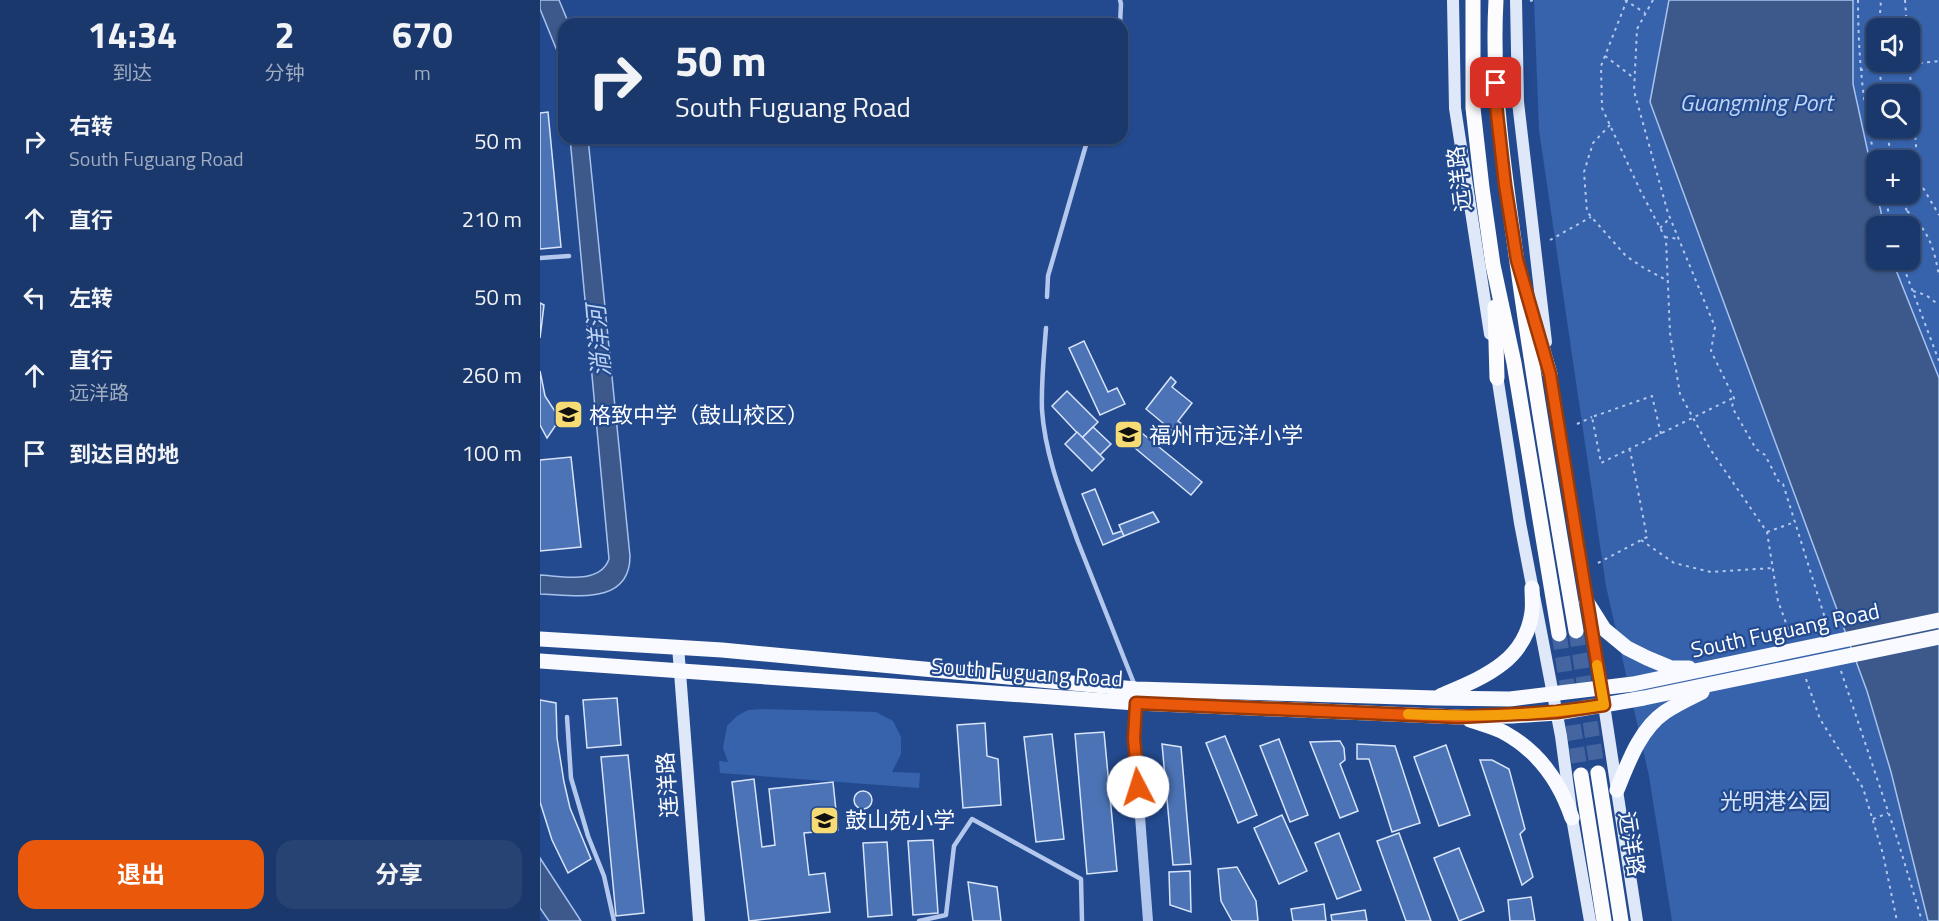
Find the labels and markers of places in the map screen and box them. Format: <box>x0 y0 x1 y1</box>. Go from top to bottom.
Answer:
pin <box>1470 57 1521 108</box>
place label: 格致中学（鼓山校区） <box>589 398 809 432</box>
school or university icon: 格致中学（鼓山校区） <box>552 399 584 431</box>
place label: 福州市远洋小学 <box>1149 418 1303 452</box>
school or university icon: 福州市远洋小学 <box>1112 419 1144 451</box>
place label: 鼓山苑小学 <box>845 803 955 837</box>
school or university icon: 鼓山苑小学 <box>808 804 840 836</box>

